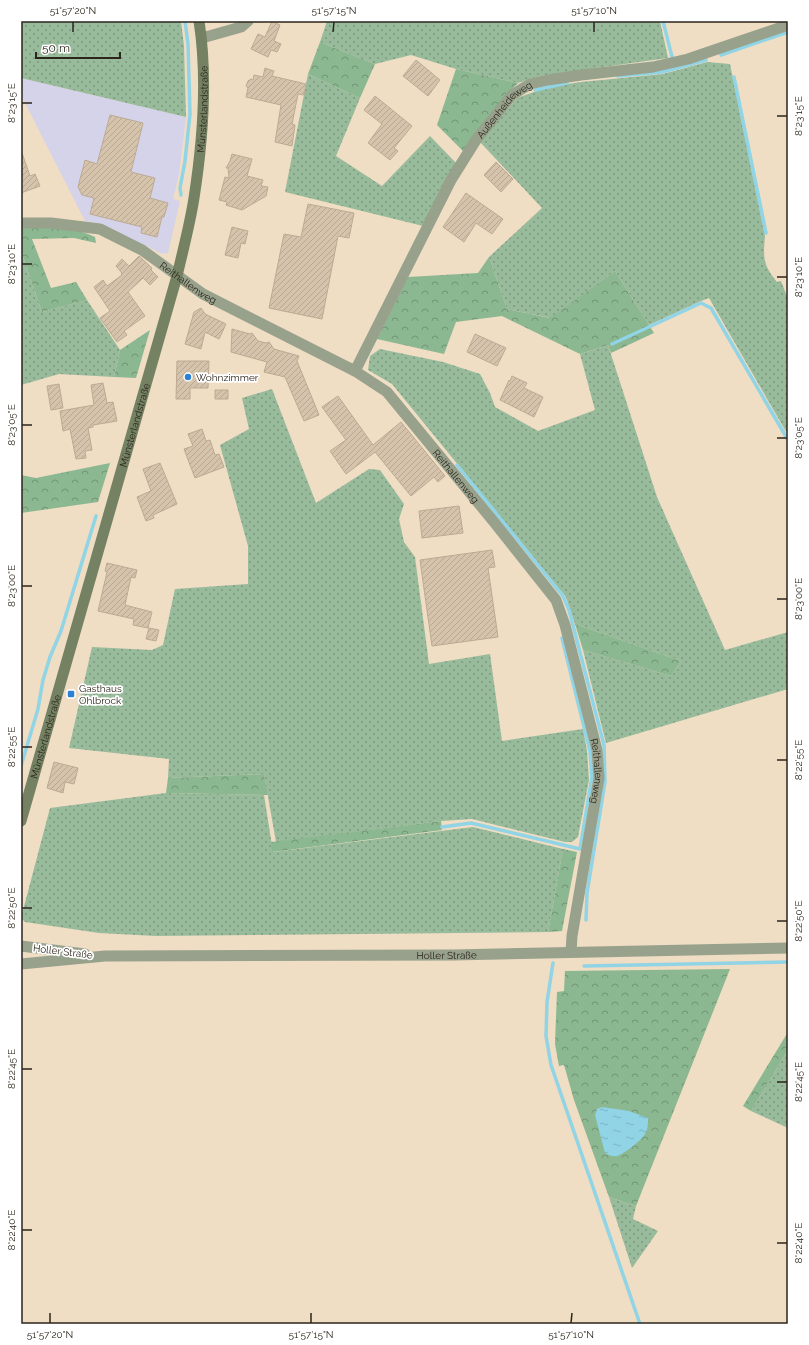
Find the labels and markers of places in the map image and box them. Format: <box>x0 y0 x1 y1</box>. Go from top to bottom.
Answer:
marker: Wohnzimmer <box>183 372 193 382</box>
place label: Wohnzimmer <box>196 372 259 383</box>
place label: Gasthaus Ohlbrock <box>79 683 122 706</box>
marker: Gasthaus Ohlbrock <box>66 689 76 699</box>

